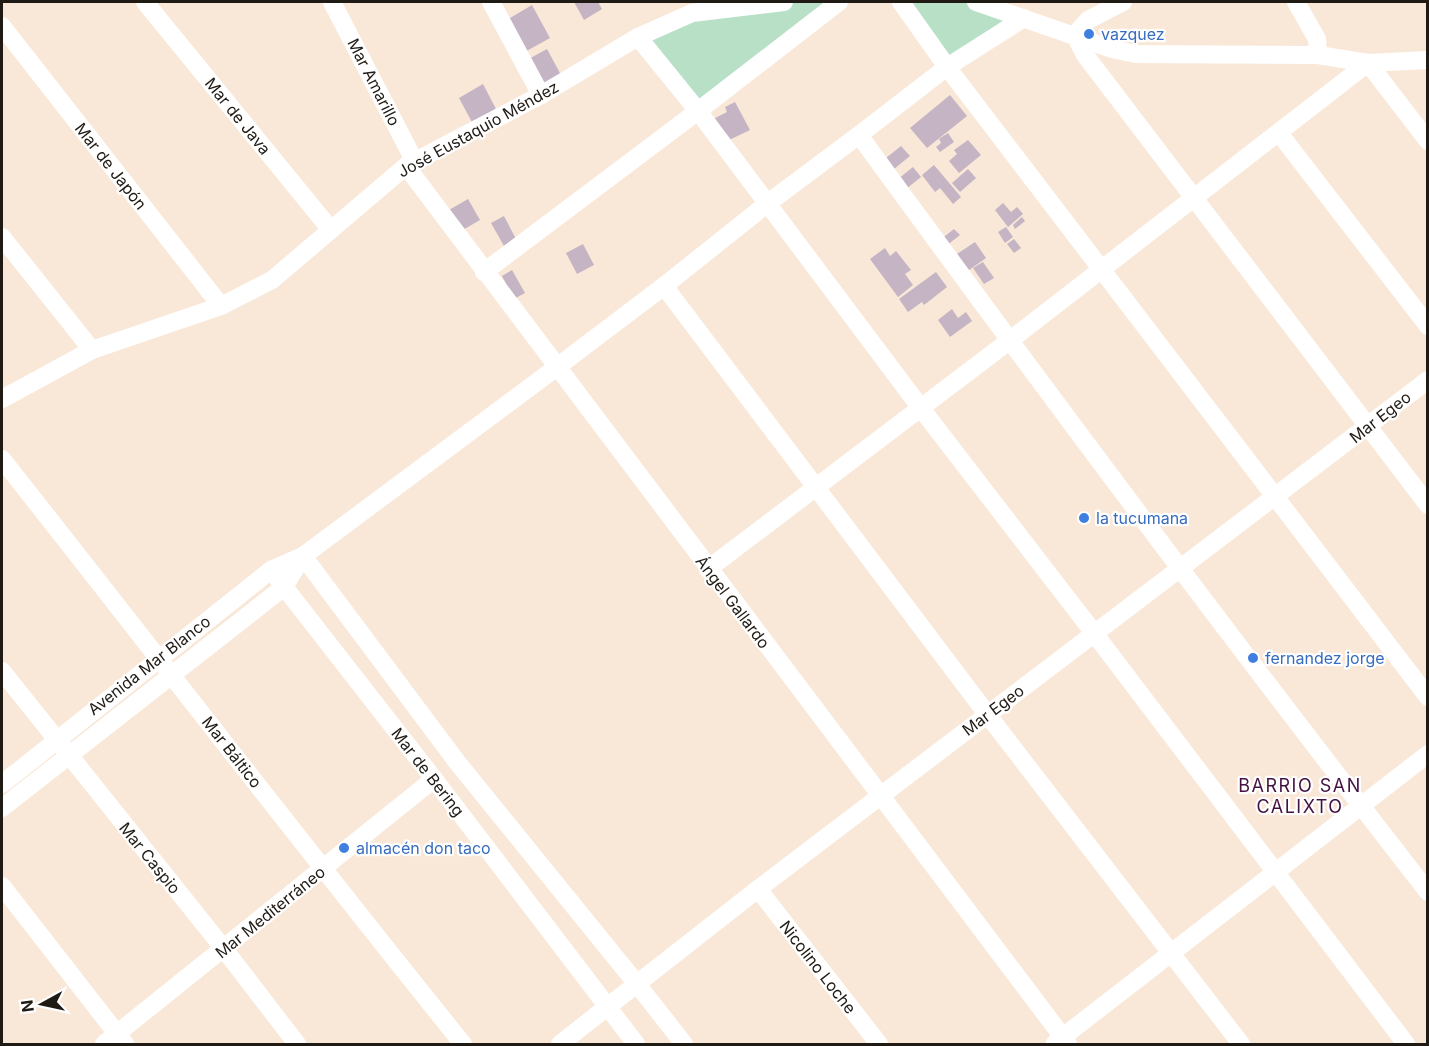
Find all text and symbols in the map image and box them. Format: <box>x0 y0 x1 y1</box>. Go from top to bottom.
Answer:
place label: vazquez <box>1101 24 1165 44</box>
marker: vazquez <box>1082 27 1096 41</box>
street label: Mar Amarillo <box>343 35 405 129</box>
street label: Mar de Java <box>201 73 275 159</box>
street label: José Eustaquio Méndez <box>394 76 562 182</box>
street label: Mar de Japón <box>71 119 151 213</box>
street label: Mar Egeo <box>1345 387 1415 447</box>
place label: la tucumana <box>1096 508 1188 528</box>
marker: la tucumana <box>1077 511 1091 525</box>
street label: Ángel Gallardo <box>692 552 774 652</box>
street label: Avenida Mar Blanco <box>84 611 214 719</box>
place label: fernandez jorge <box>1265 648 1385 668</box>
marker: fernandez jorge <box>1246 651 1260 665</box>
street label: Mar Egeo <box>958 680 1028 740</box>
street label: Mar Báltico <box>198 712 266 792</box>
street label: Mar de Bering <box>387 724 469 820</box>
district label: BARRIO SAN CALIXTO <box>1238 775 1362 817</box>
street label: Mar Caspio <box>115 818 185 898</box>
place label: almacén don taco <box>356 838 491 858</box>
marker: almacén don taco <box>337 841 351 855</box>
street label: Mar Mediterráneo <box>211 862 329 962</box>
street label: Nicolino Loche <box>775 917 861 1017</box>
north arrow <box>12 974 72 1034</box>
text: N <box>16 999 38 1014</box>

